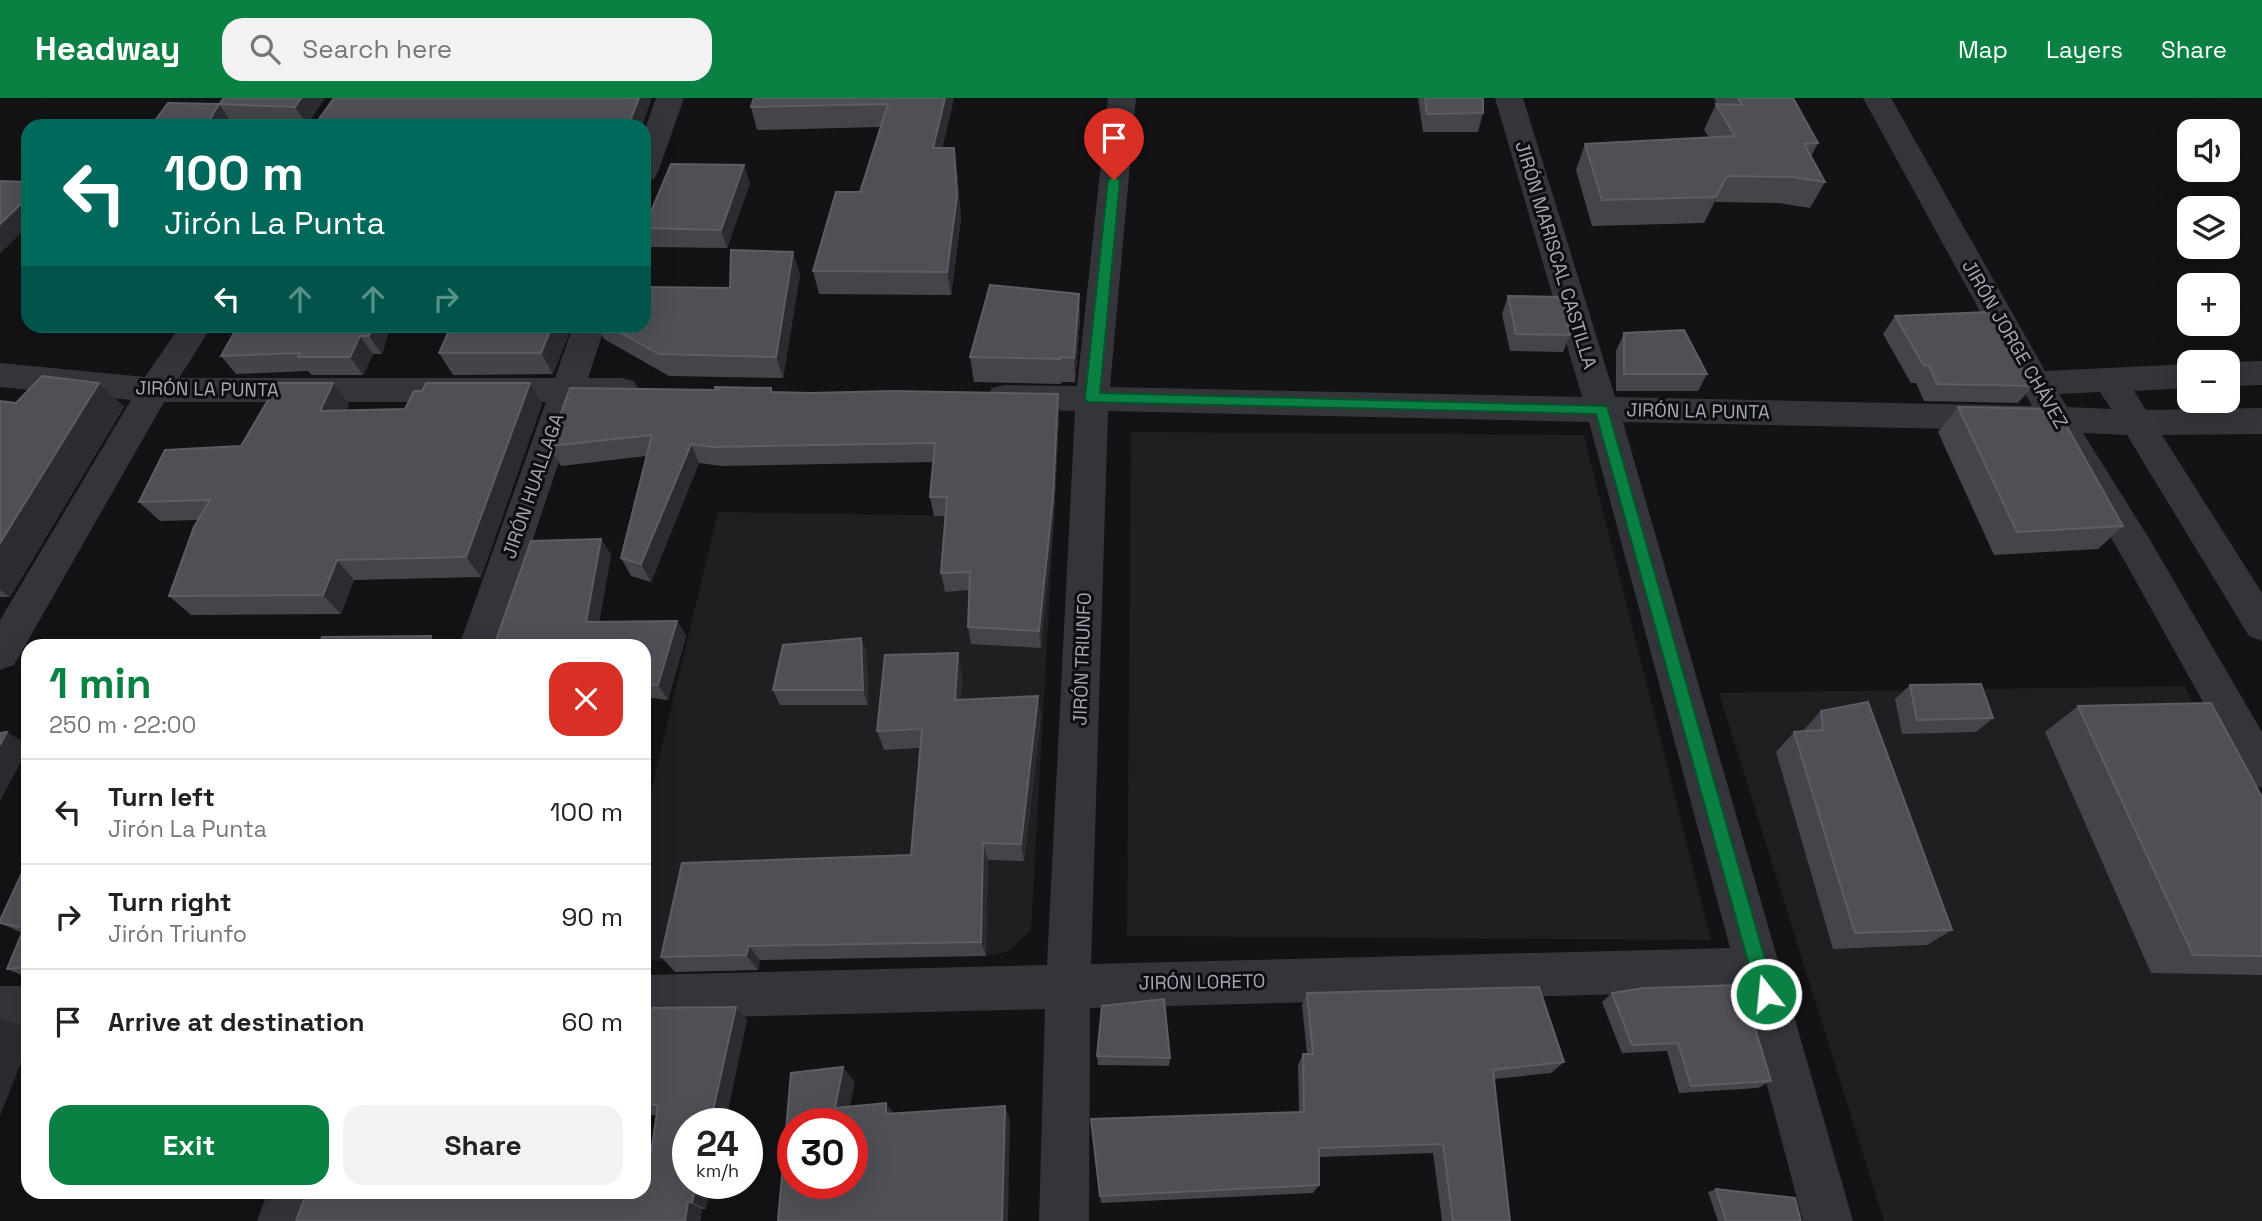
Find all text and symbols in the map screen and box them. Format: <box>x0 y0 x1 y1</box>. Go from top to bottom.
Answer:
search box <box>222 18 712 81</box>
text: Headway <box>35 28 180 70</box>
icon: search <box>246 30 284 68</box>
text: Search here <box>302 32 452 66</box>
text: Map <box>1958 34 2008 65</box>
text: Layers <box>2046 34 2123 65</box>
text: Share <box>2161 34 2227 65</box>
pin <box>1084 108 1144 180</box>
icon: arrive <box>1095 119 1133 157</box>
map controls <box>2177 119 2240 413</box>
button: sound <box>2177 119 2240 182</box>
street label: JIRÓN MARISCAL CASTILLA <box>1509 138 1603 372</box>
text: 100 m <box>164 142 304 204</box>
icon: left <box>49 147 140 238</box>
button: layers <box>2177 196 2240 259</box>
text: Jirón La Punta <box>164 203 385 243</box>
street label: JIRÓN JORGE CHÁVEZ <box>1956 255 2074 433</box>
button: + <box>2177 273 2240 336</box>
icon: left <box>208 280 246 318</box>
icon: ahead <box>281 280 319 318</box>
icon: ahead <box>354 280 392 318</box>
icon: right <box>427 280 465 318</box>
button: − <box>2177 350 2240 413</box>
street label: JIRÓN LA PUNTA <box>135 375 279 403</box>
street label: JIRÓN LA PUNTA <box>1626 397 1770 425</box>
street label: JIRÓN HUALLAGA <box>496 410 570 562</box>
street label: JIRÓN TRIUNFO <box>1067 592 1097 726</box>
text: 1 min <box>49 657 152 710</box>
button: close <box>549 662 623 736</box>
text: 250 m · 22:00 <box>49 710 196 740</box>
text: Turn left <box>108 780 215 814</box>
icon: left <box>49 793 87 831</box>
text: 100 m <box>550 795 623 829</box>
text: Jirón La Punta <box>108 814 267 844</box>
text: Turn right <box>108 885 232 919</box>
icon: right <box>49 898 87 936</box>
text: 90 m <box>561 900 623 934</box>
text: Jirón Triunfo <box>108 919 247 949</box>
position arrow <box>1729 957 1803 1031</box>
street label: JIRÓN LORETO <box>1138 968 1266 996</box>
icon: arrive <box>49 1003 87 1041</box>
text: Arrive at destination <box>108 1005 365 1039</box>
text: 60 m <box>561 1005 623 1039</box>
button: Exit <box>49 1105 329 1185</box>
button: Share <box>343 1105 623 1185</box>
speed limit sign: 30 <box>777 1108 868 1199</box>
text: 24 <box>696 1122 739 1166</box>
text: km/h <box>696 1159 739 1182</box>

